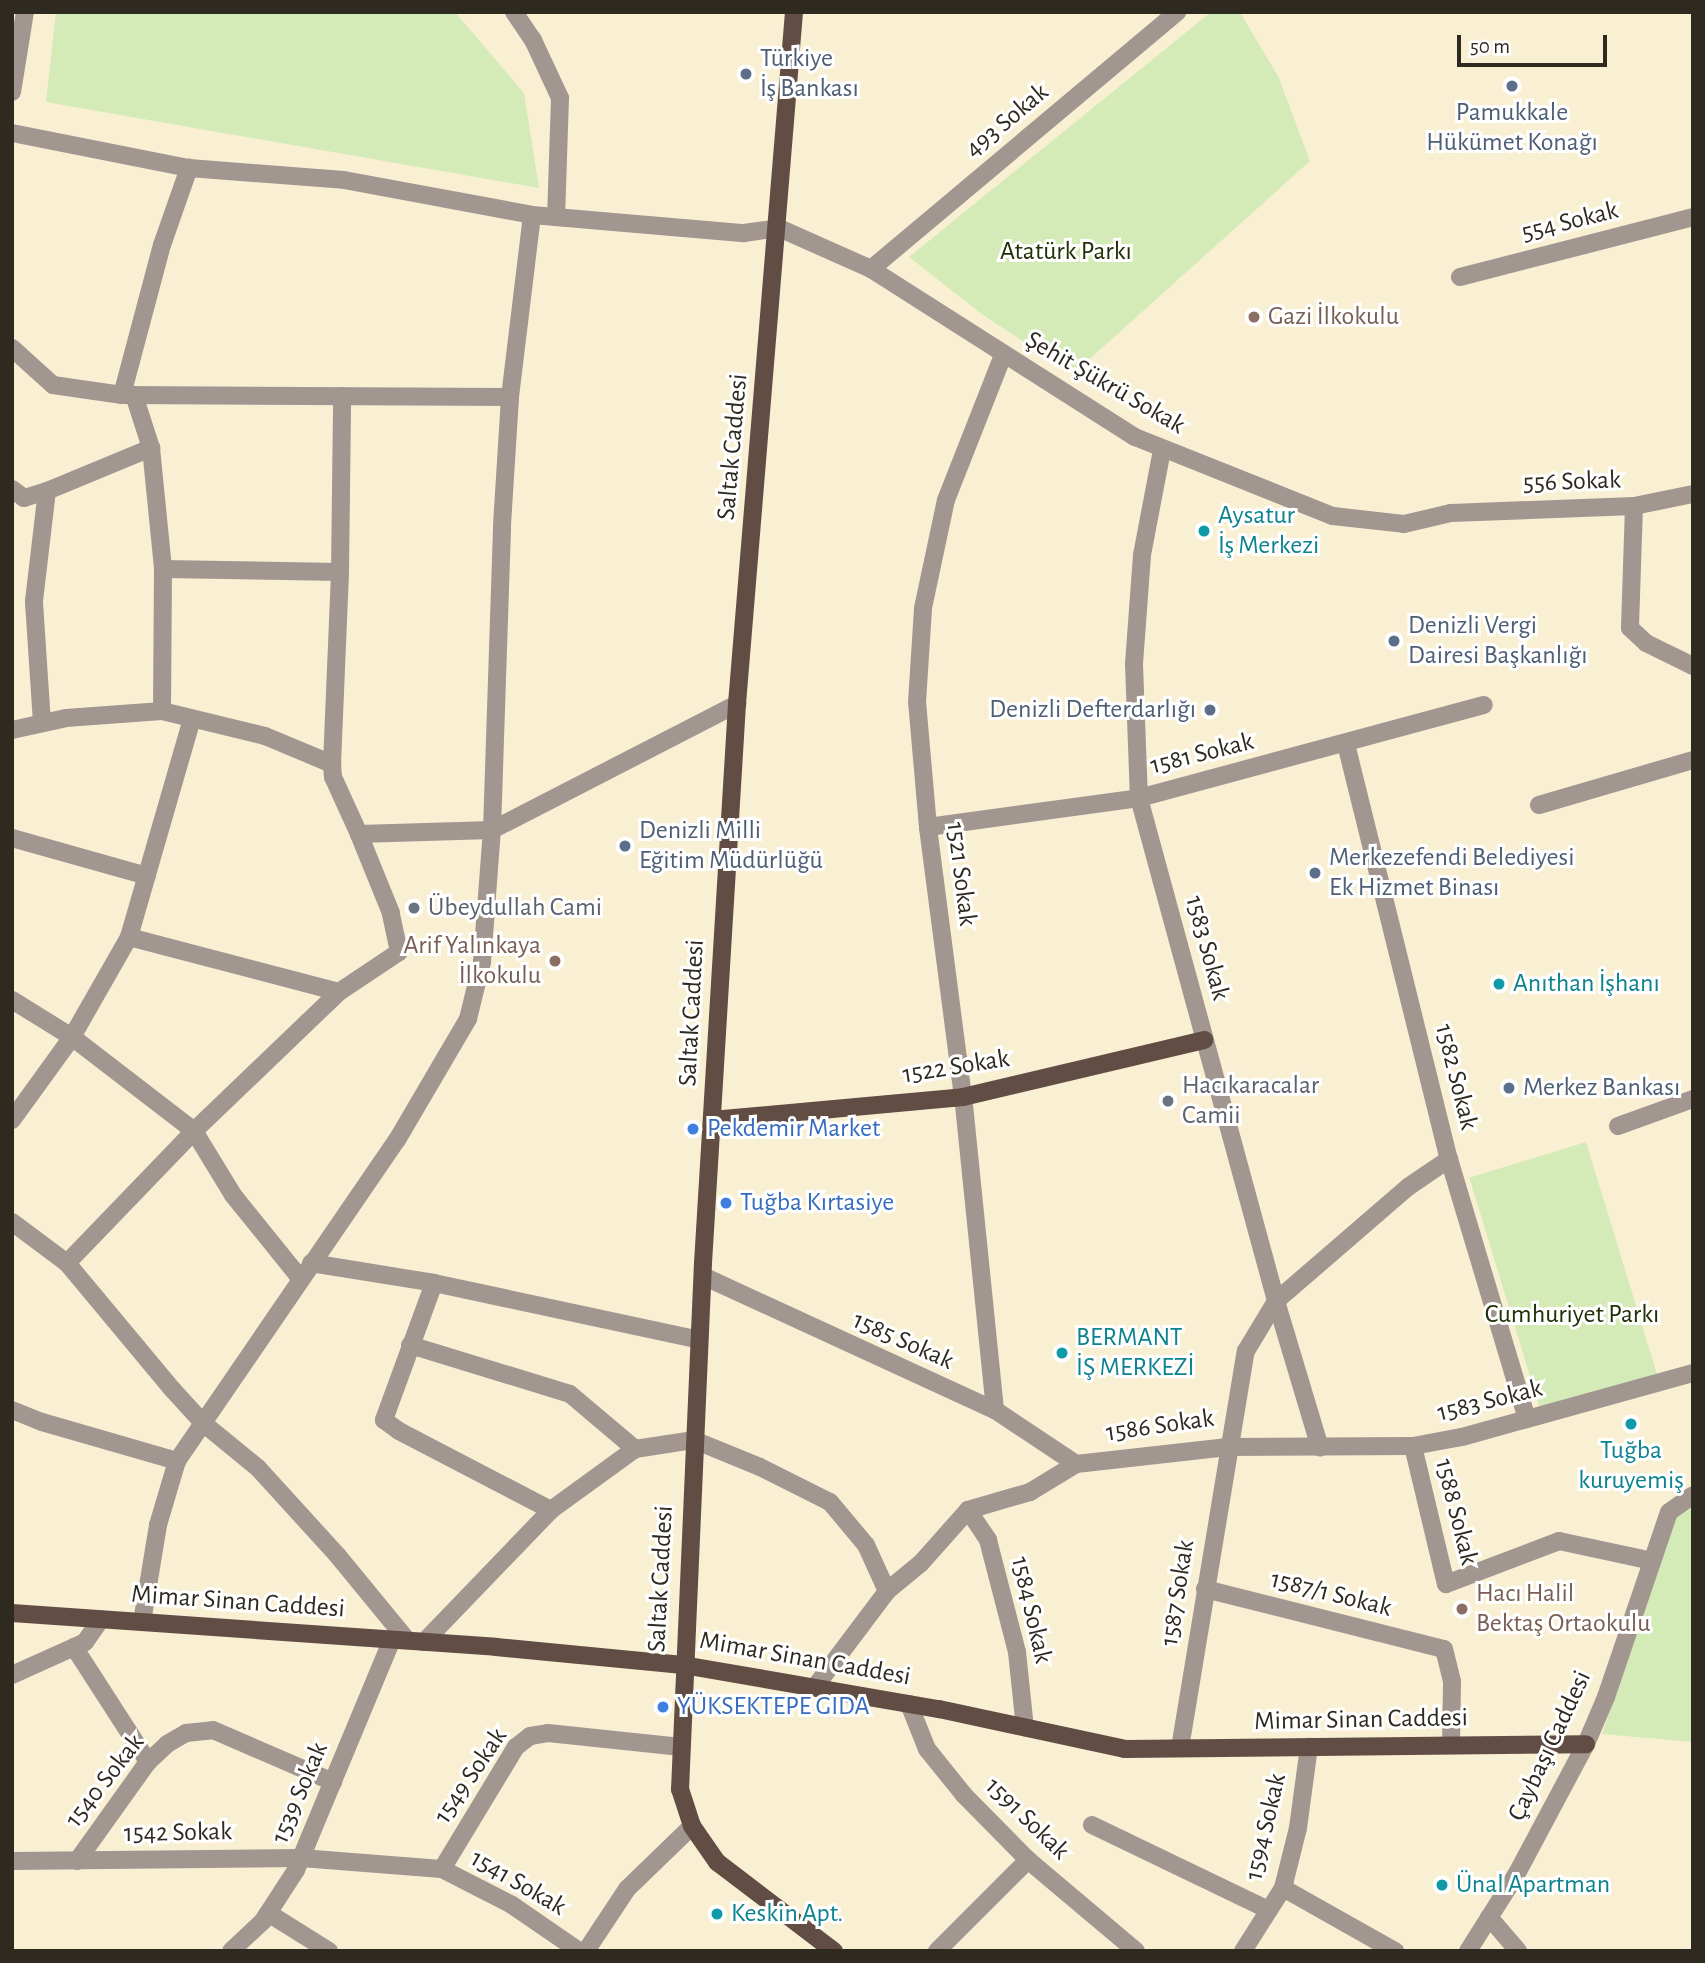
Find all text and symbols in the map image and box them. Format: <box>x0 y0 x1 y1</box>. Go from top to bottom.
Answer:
scale bar <box>1460 21 1610 65</box>
text: 50 m <box>1470 36 1510 57</box>
place label: Türkiye İş Bankası <box>760 43 859 104</box>
marker: Türkiye İş Bankası <box>738 66 754 82</box>
street label: 493 Sokak <box>959 77 1055 165</box>
marker: Pamukkale Hükümet Konağı <box>1504 78 1520 94</box>
place label: Pamukkale Hükümet Konağı <box>1426 97 1598 158</box>
street label: 554 Sokak <box>1519 195 1621 249</box>
park label: Atatürk Parkı <box>1000 236 1132 268</box>
place label: Gazi İlkokulu <box>1268 301 1399 333</box>
marker: Gazi İlkokulu <box>1246 309 1262 325</box>
street label: Şehit Şükrü Sokak <box>1020 325 1190 441</box>
street label: Saltak Caddesi <box>711 372 755 522</box>
street label: 556 Sokak <box>1523 465 1621 499</box>
place label: Aysatur İş Merkezi <box>1218 500 1319 562</box>
marker: Aysatur İş Merkezi <box>1196 523 1212 539</box>
place label: Denizli Vergi Dairesi Başkanlığı <box>1408 610 1587 672</box>
marker: Denizli Vergi Dairesi Başkanlığı <box>1386 633 1402 649</box>
place label: Denizli Defterdarlığı <box>989 694 1196 726</box>
marker: Denizli Defterdarlığı <box>1202 702 1218 718</box>
street label: 1581 Sokak <box>1147 726 1257 782</box>
place label: Denizli Milli Eğitim Müdürlüğü <box>639 815 823 876</box>
street label: 1521 Sokak <box>939 820 983 928</box>
marker: Denizli Milli Eğitim Müdürlüğü <box>617 838 633 854</box>
place label: Merkezefendi Belediyesi Ek Hizmet Binası <box>1329 842 1574 903</box>
marker: Merkezefendi Belediyesi Ek Hizmet Binası <box>1307 865 1323 881</box>
place label: Übeydullah Cami <box>428 892 602 924</box>
street label: 1583 Sokak <box>1178 892 1236 1004</box>
marker: Übeydullah Cami <box>406 900 422 916</box>
place label: Arif Yalınkaya İlkokulu <box>403 930 541 992</box>
street label: Saltak Caddesi <box>673 939 711 1087</box>
marker: Arif Yalınkaya İlkokulu <box>547 953 563 969</box>
place label: Anıthan İşhanı <box>1513 968 1660 1000</box>
marker: Anıthan İşhanı <box>1491 976 1507 992</box>
street label: 1582 Sokak <box>1428 1021 1484 1133</box>
street label: 1522 Sokak <box>900 1043 1012 1091</box>
place label: Hacıkaracalar Camii <box>1182 1070 1319 1132</box>
place label: Merkez Bankası <box>1523 1072 1680 1104</box>
marker: Merkez Bankası <box>1501 1080 1517 1096</box>
marker: Hacıkaracalar Camii <box>1160 1093 1176 1109</box>
place label: Pekdemir Market <box>707 1113 880 1145</box>
marker: Pekdemir Market <box>685 1121 701 1137</box>
place label: Tuğba Kırtasiye <box>740 1187 894 1219</box>
marker: Tuğba Kırtasiye <box>718 1195 734 1211</box>
park label: Cumhuriyet Parkı <box>1485 1299 1659 1331</box>
street label: 1585 Sokak <box>848 1305 958 1377</box>
place label: BERMANT İŞ MERKEZİ <box>1076 1322 1194 1384</box>
marker: BERMANT İŞ MERKEZİ <box>1054 1345 1070 1361</box>
street label: 1583 Sokak <box>1434 1373 1546 1429</box>
street label: 1586 Sokak <box>1104 1403 1216 1449</box>
marker: Tuğba kuruyemiş <box>1623 1416 1639 1432</box>
place label: Tuğba kuruyemiş <box>1578 1435 1684 1496</box>
street label: 1588 Sokak <box>1428 1456 1484 1568</box>
street label: Saltak Caddesi <box>642 1505 680 1653</box>
street label: 1587 Sokak <box>1154 1538 1202 1648</box>
street label: 1584 Sokak <box>1004 1554 1058 1666</box>
street label: 1587/1 Sokak <box>1267 1564 1395 1624</box>
place label: Hacı Halil Bektaş Ortaokulu <box>1476 1578 1651 1640</box>
street label: Mimar Sinan Caddesi <box>130 1579 346 1625</box>
marker: Hacı Halil Bektaş Ortaokulu <box>1454 1601 1470 1617</box>
street label: Mimar Sinan Caddesi <box>697 1625 913 1693</box>
street label: Çaybaşı Caddesi <box>1502 1666 1598 1826</box>
place label: YÜKSEKTEPE GIDA <box>677 1691 870 1723</box>
marker: YÜKSEKTEPE GIDA <box>655 1699 671 1715</box>
street label: Mimar Sinan Caddesi <box>1254 1703 1468 1737</box>
street label: 1549 Sokak <box>428 1722 514 1830</box>
street label: 1540 Sokak <box>59 1728 151 1834</box>
street label: 1539 Sokak <box>265 1738 335 1848</box>
street label: 1591 Sokak <box>978 1771 1076 1867</box>
street label: 1594 Sokak <box>1239 1771 1293 1883</box>
street label: 1542 Sokak <box>124 1816 232 1850</box>
street label: 1541 Sokak <box>465 1843 571 1923</box>
place label: Ünal Apartman <box>1456 1869 1610 1901</box>
marker: Ünal Apartman <box>1434 1877 1450 1893</box>
place label: Keskin Apt. <box>731 1898 843 1930</box>
marker: Keskin Apt. <box>709 1906 725 1922</box>

